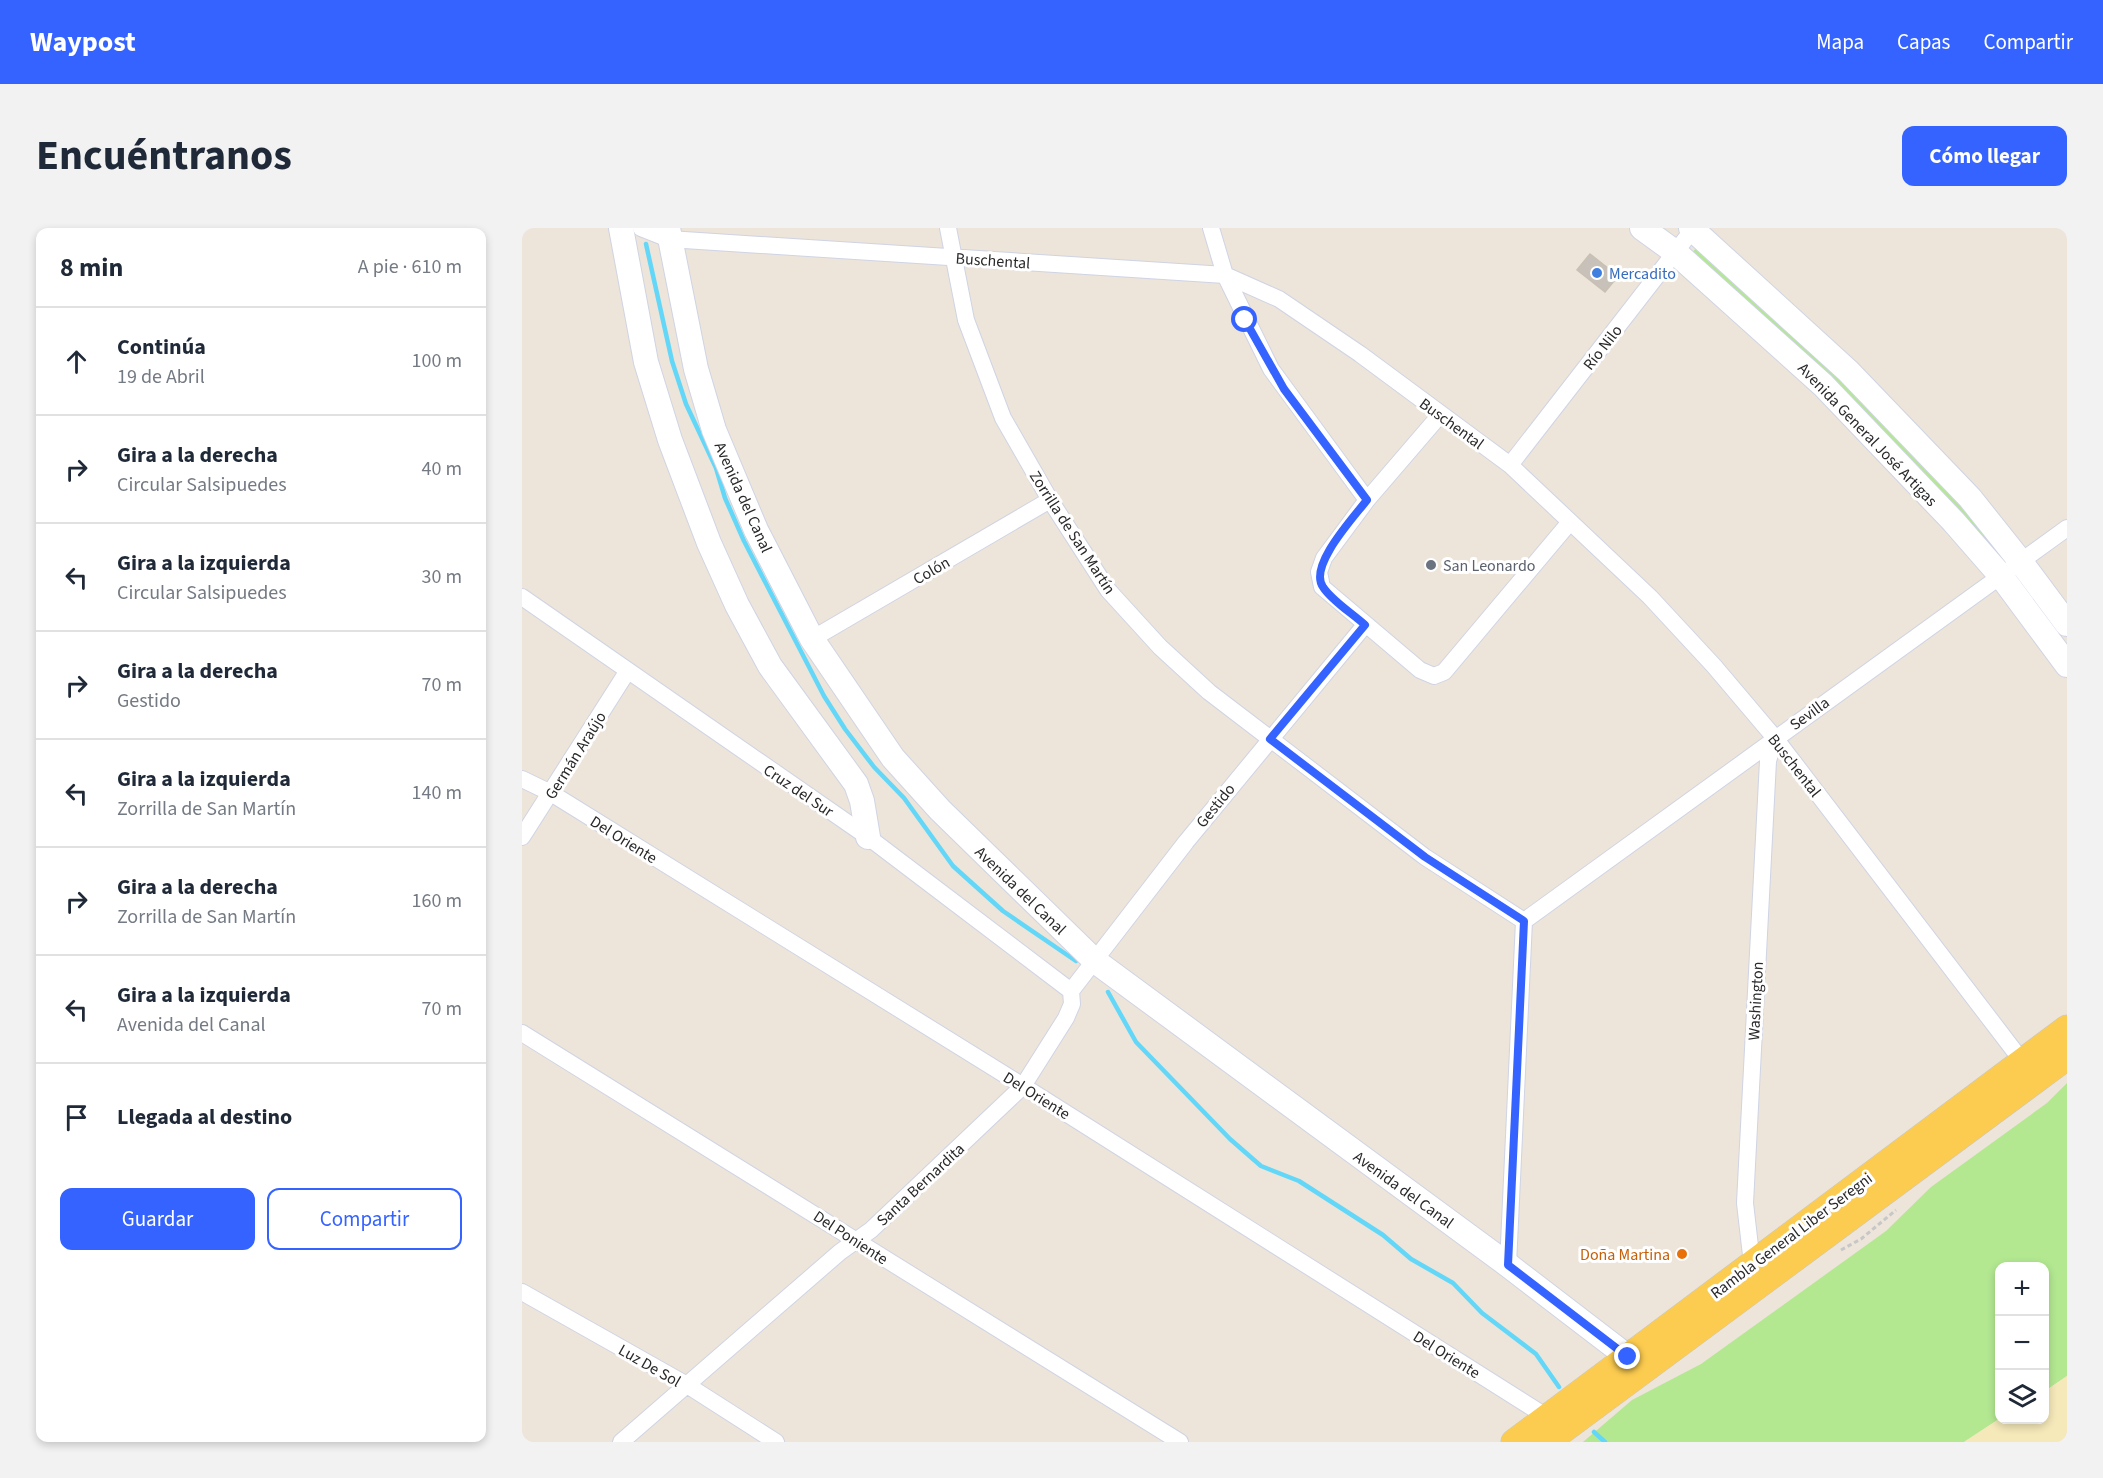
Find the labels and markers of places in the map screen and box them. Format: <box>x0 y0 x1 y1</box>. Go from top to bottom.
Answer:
place label: Mercadito <box>1609 263 1676 285</box>
marker: Mercadito <box>1590 266 1604 280</box>
place label: San Leonardo <box>1443 555 1536 577</box>
marker: San Leonardo <box>1424 558 1438 572</box>
place label: Doña Martina <box>1580 1244 1670 1266</box>
marker: Doña Martina <box>1675 1247 1689 1261</box>

